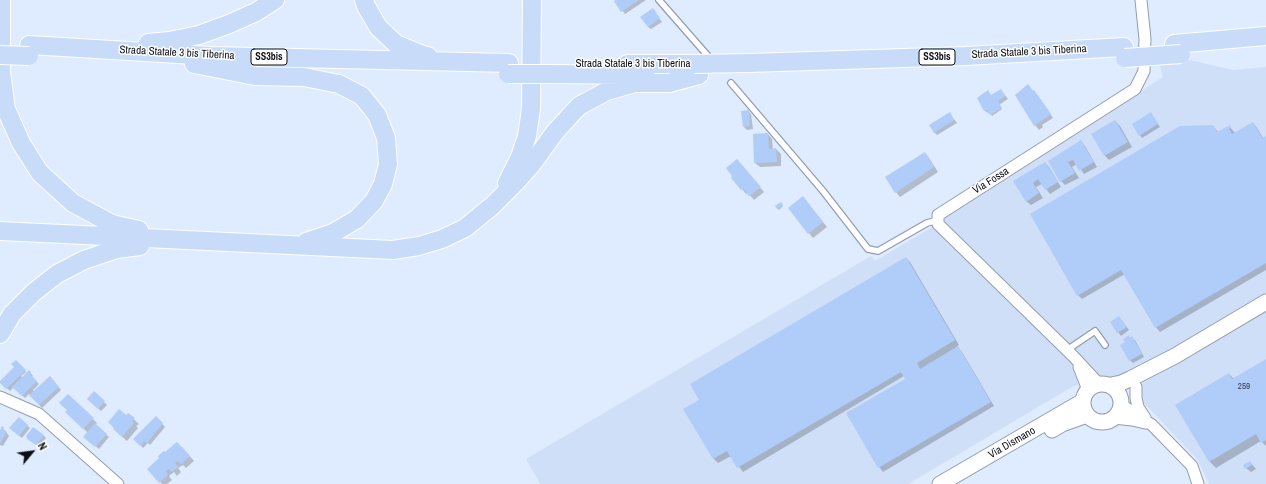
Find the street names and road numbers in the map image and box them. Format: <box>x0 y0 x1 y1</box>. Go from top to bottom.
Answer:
street label: Strada Statale 3 bis Tiberina <box>971 42 1087 62</box>
street label: Strada Statale 3 bis Tiberina <box>119 43 235 63</box>
road number: SS3bis <box>251 49 287 65</box>
road number: SS3bis <box>919 49 955 65</box>
street label: Strada Statale 3 bis Tiberina <box>575 57 691 71</box>
street label: Via Fossa <box>971 165 1011 197</box>
street label: Via Dismano <box>986 424 1038 462</box>

